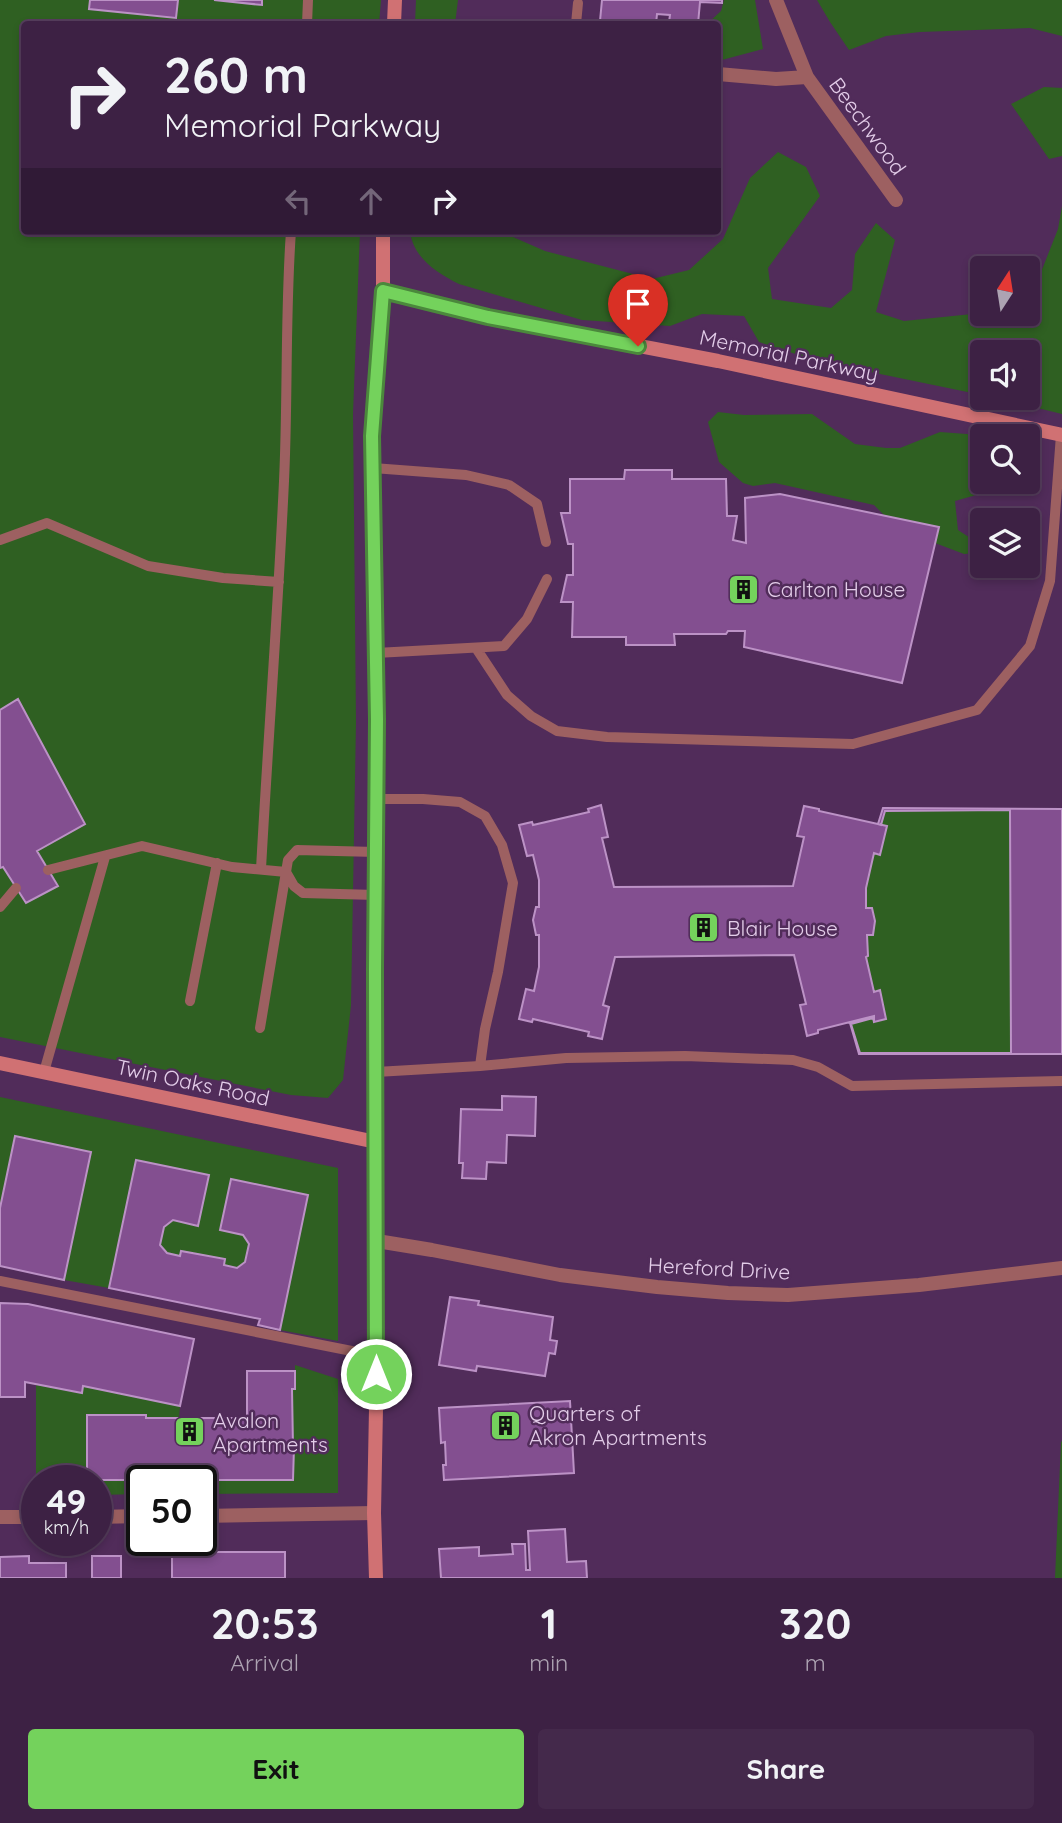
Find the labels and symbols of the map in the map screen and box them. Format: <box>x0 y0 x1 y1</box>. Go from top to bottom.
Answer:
street label: Beechwood <box>824 72 912 180</box>
north arrow <box>970 256 1040 326</box>
pin <box>608 274 668 346</box>
street label: Memorial Parkway <box>697 323 881 387</box>
building icon: Carlton House <box>727 572 761 606</box>
place label: Carlton House <box>767 576 905 602</box>
building icon: Blair House <box>687 911 721 945</box>
place label: Blair House <box>727 915 838 941</box>
street label: Twin Oaks Road <box>114 1053 272 1111</box>
street label: Hereford Drive <box>647 1251 791 1285</box>
position arrow <box>339 1337 413 1411</box>
place label: Quarters of Akron Apartments <box>529 1400 707 1450</box>
place label: Avalon Apartments <box>213 1407 328 1457</box>
building icon: Quarters of Akron Apartments <box>489 1408 523 1442</box>
building icon: Avalon Apartments <box>173 1415 207 1449</box>
speed limit sign: 50 <box>126 1465 217 1556</box>

